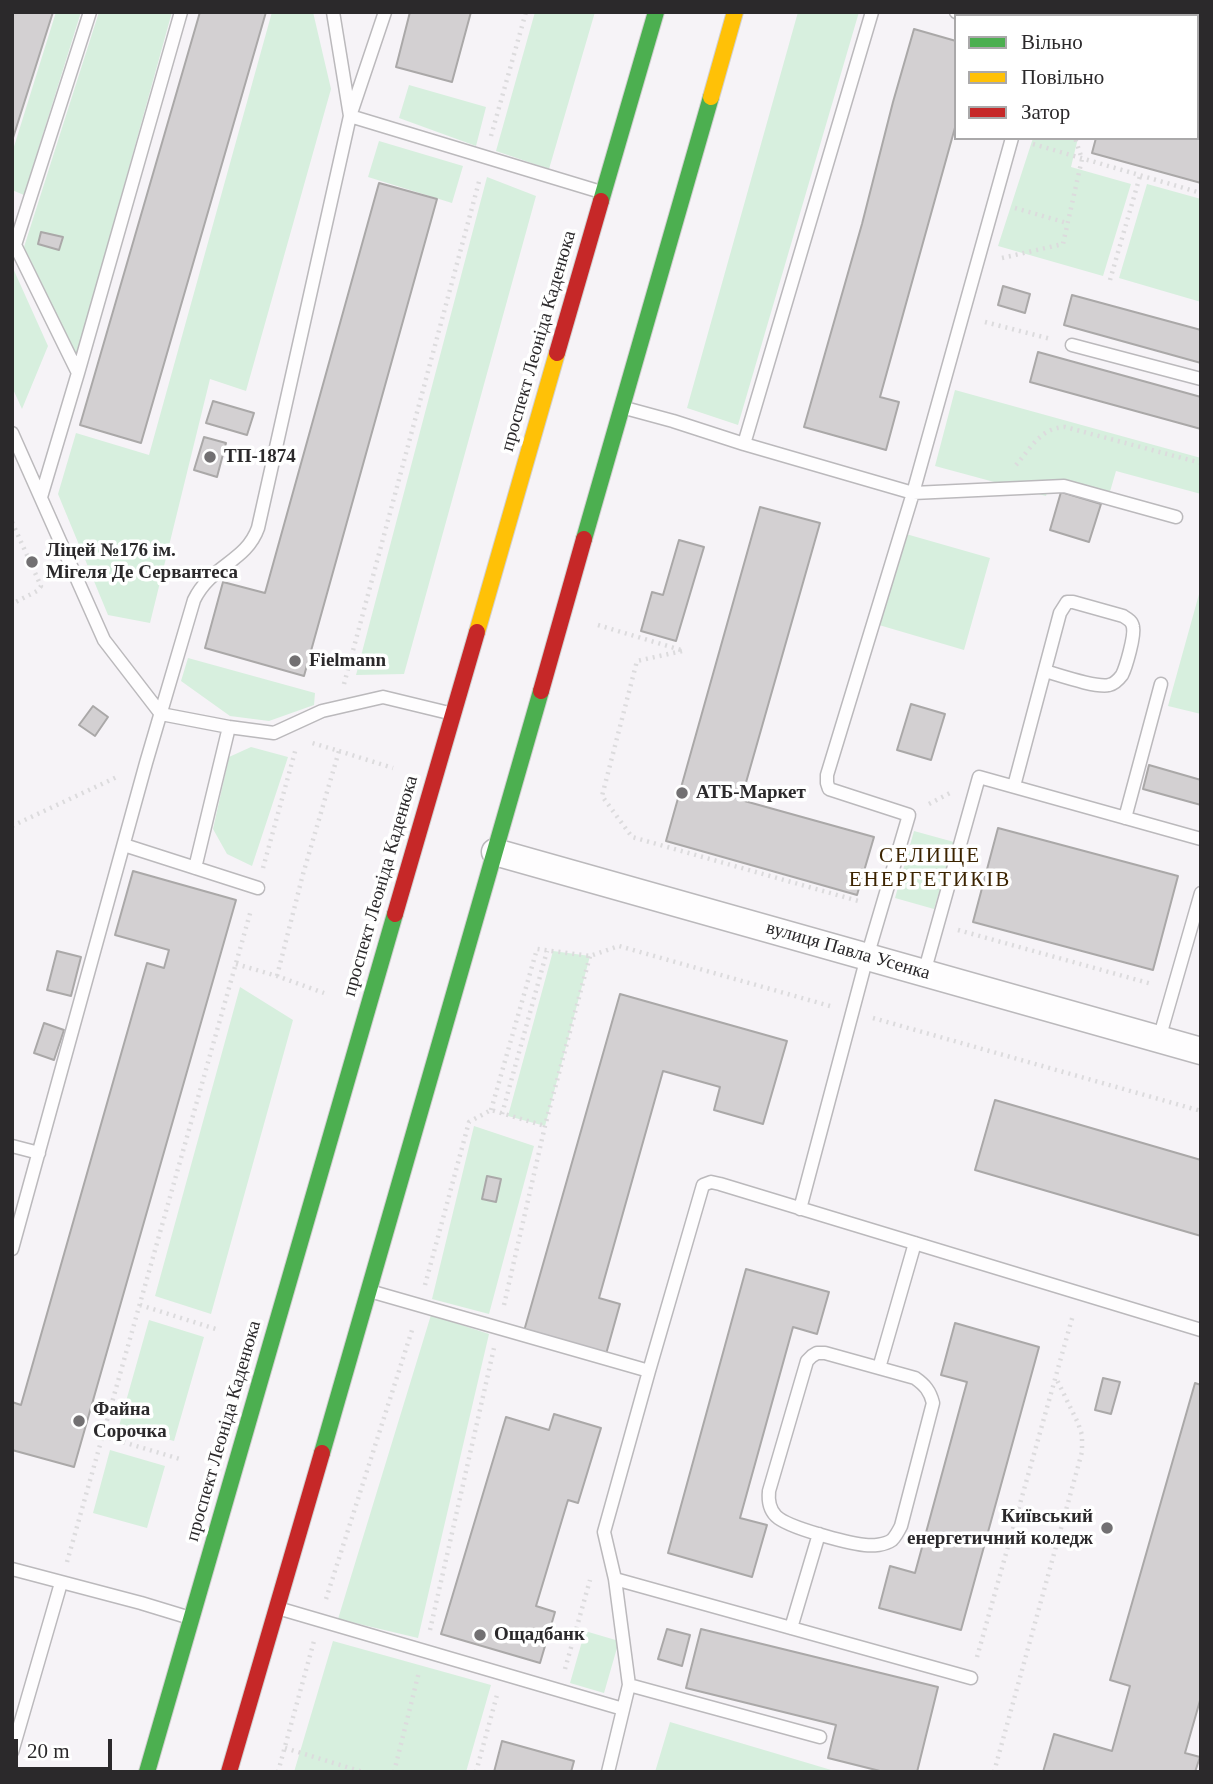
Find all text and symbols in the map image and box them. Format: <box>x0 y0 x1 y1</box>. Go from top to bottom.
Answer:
legend <box>954 14 1199 140</box>
text: Вільно <box>1021 30 1083 54</box>
text: Повільно <box>1021 65 1104 89</box>
text: Затор <box>1021 100 1070 124</box>
street label: проспект Леоніда Каденюка <box>497 228 581 454</box>
place label: ТП-1874 <box>224 446 296 468</box>
marker: ТП-1874 <box>202 449 218 465</box>
place label: Ліцей №176 ім. Мігеля Де Сервантеса <box>46 540 238 584</box>
marker: Ліцей №176 ім. Мігеля Де Сервантеса <box>24 554 40 570</box>
place label: Fielmann <box>309 650 386 672</box>
marker: Fielmann <box>287 653 303 669</box>
street label: проспект Леоніда Каденюка <box>339 773 423 999</box>
place label: АТБ-Маркет <box>696 782 806 804</box>
marker: АТБ-Маркет <box>674 785 690 801</box>
district label: СЕЛИЩЕ ЕНЕРГЕТИКІВ <box>850 843 1010 893</box>
street label: вулиця Павла Усенка <box>763 917 933 985</box>
street label: проспект Леоніда Каденюка <box>182 1318 266 1544</box>
place label: Файна Сорочка <box>93 1399 167 1443</box>
marker: Файна Сорочка <box>71 1413 87 1429</box>
place label: Київський енергетичний коледж <box>907 1506 1093 1550</box>
marker: Київський енергетичний коледж <box>1099 1520 1115 1536</box>
place label: Ощадбанк <box>494 1624 585 1646</box>
marker: Ощадбанк <box>472 1627 488 1643</box>
scale bar <box>18 1724 116 1768</box>
text: 20 m <box>27 1739 70 1763</box>

